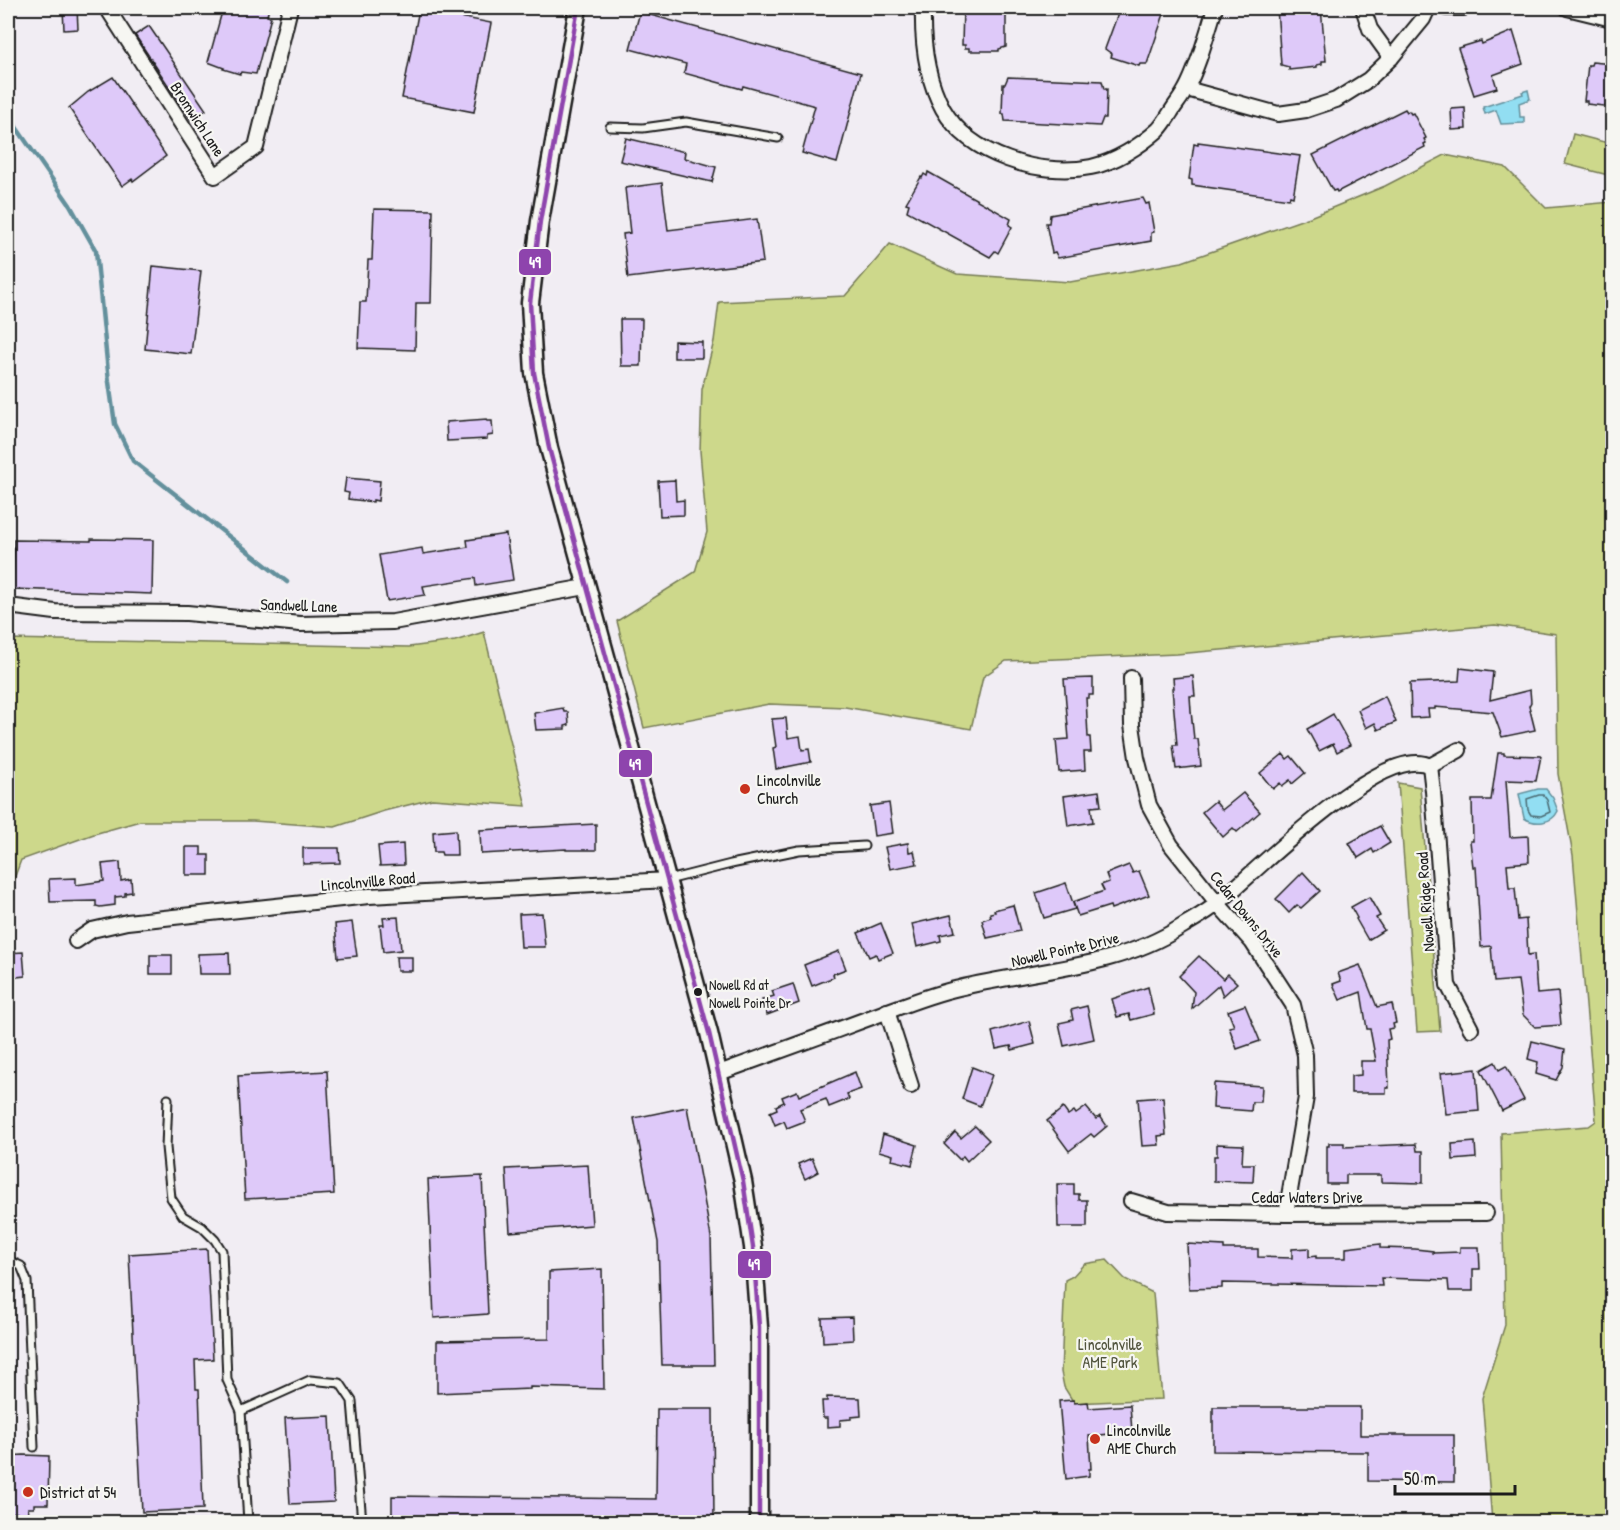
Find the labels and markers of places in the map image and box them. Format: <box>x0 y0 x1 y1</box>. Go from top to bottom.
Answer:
place label: Lincolnville Church <box>757 769 822 809</box>
marker: Lincolnville Church <box>738 782 752 796</box>
place label: Nowell Rd at Nowell Pointe Dr <box>709 975 791 1012</box>
marker: Nowell Rd at Nowell Pointe Dr <box>692 986 704 998</box>
place label: Lincolnville AME Church <box>1107 1419 1176 1459</box>
marker: Lincolnville AME Church <box>1088 1432 1102 1446</box>
place label: District at 54 <box>40 1481 116 1503</box>
marker: District at 54 <box>21 1485 35 1499</box>

